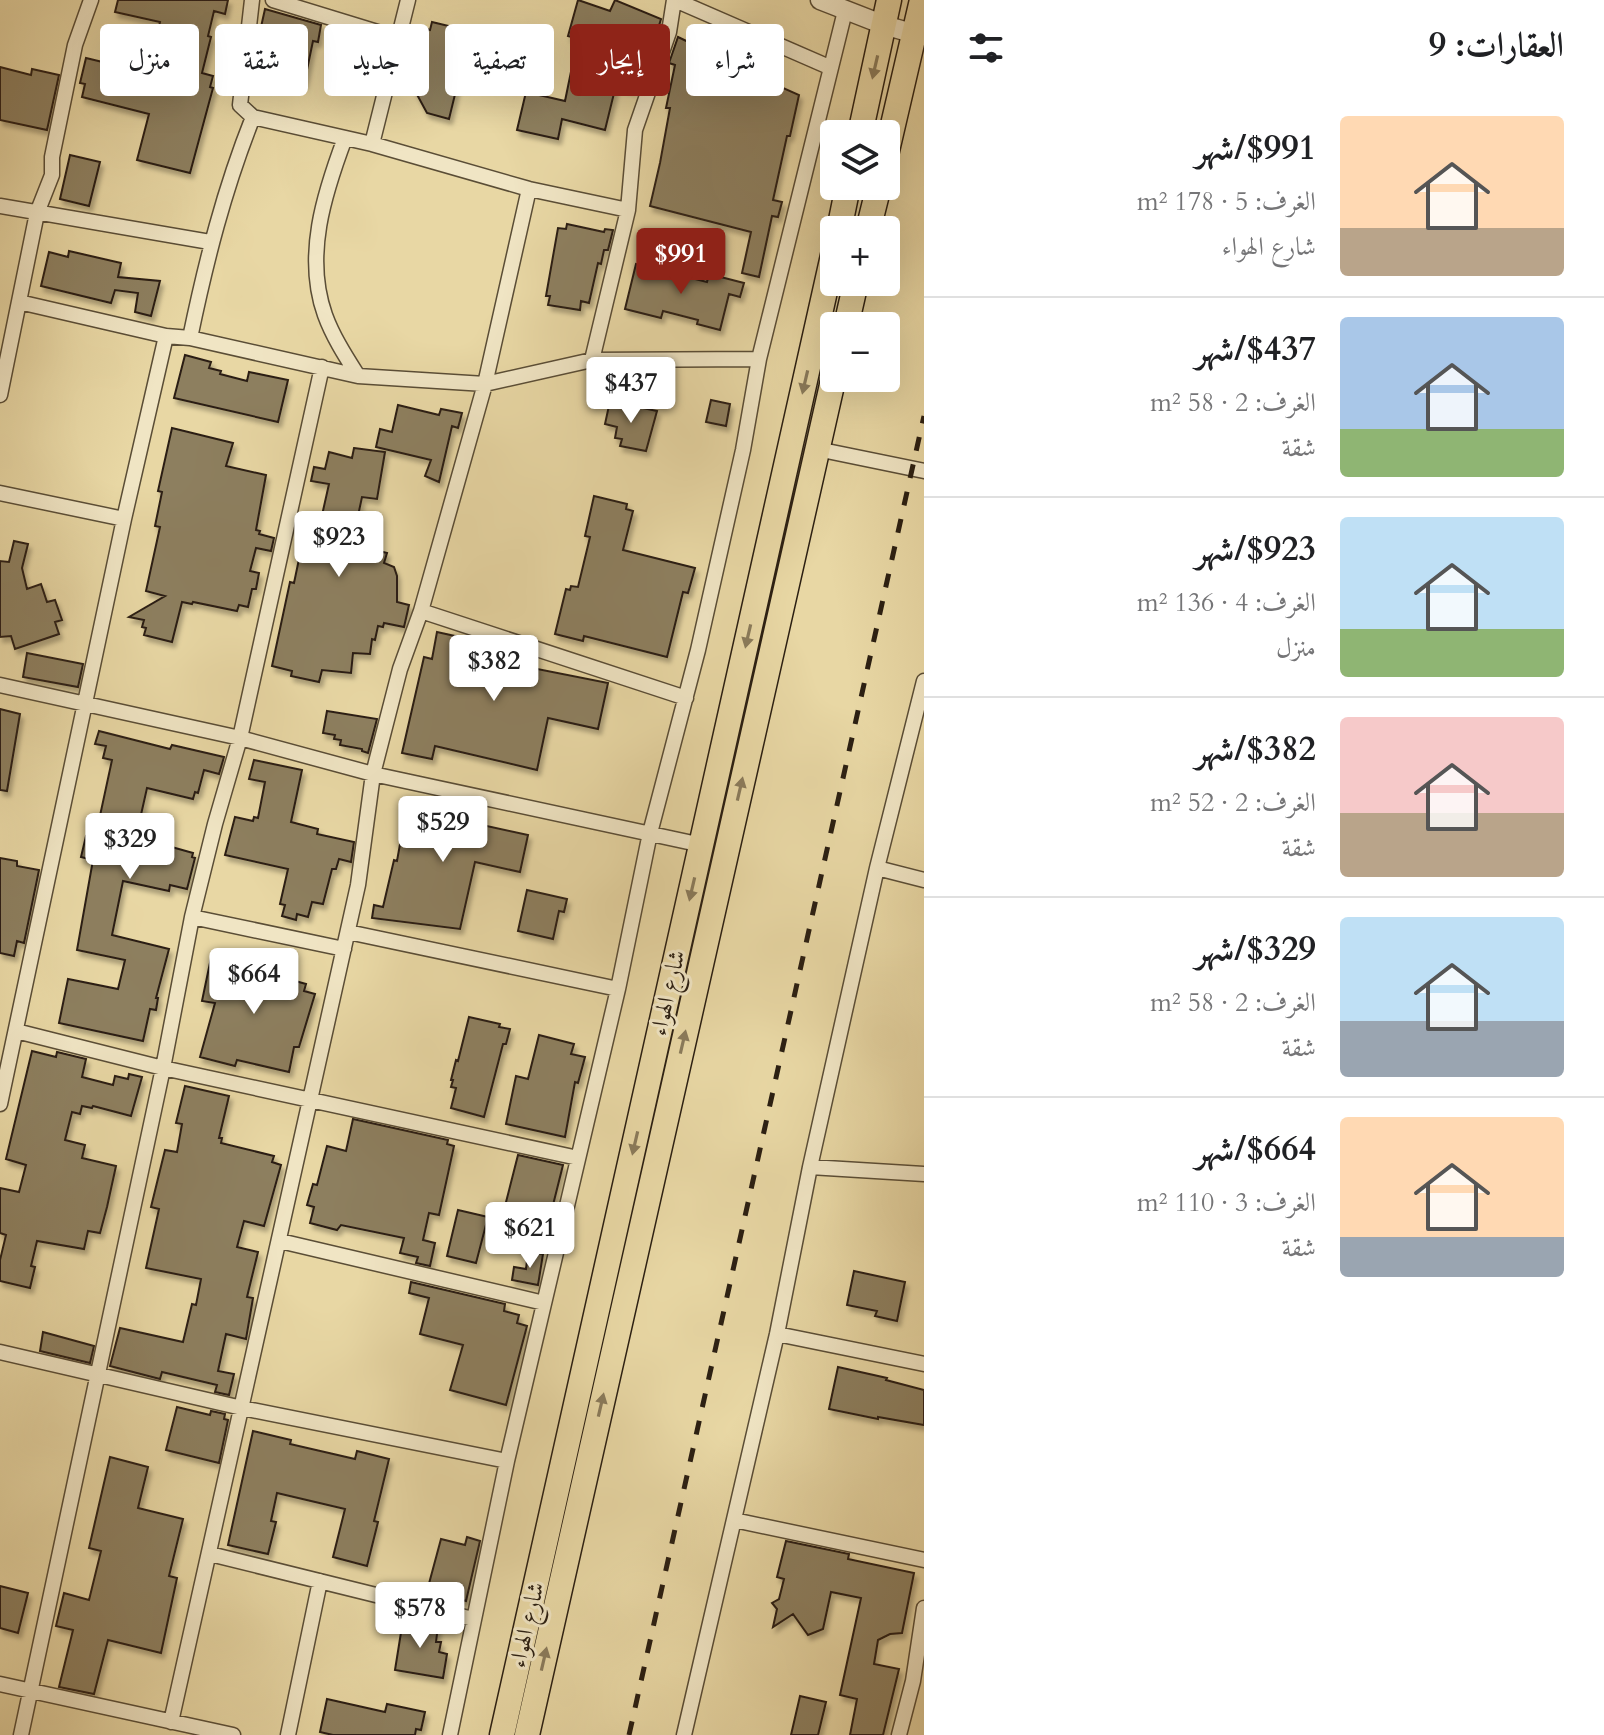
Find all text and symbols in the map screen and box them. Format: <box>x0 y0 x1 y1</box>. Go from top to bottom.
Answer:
text: العقارات: 9 <box>1429 22 1564 68</box>
chip: منزل <box>100 24 199 96</box>
chip: شقة <box>215 24 308 96</box>
chip: جديد <box>324 24 429 96</box>
chip: تصفية <box>445 24 554 96</box>
chip: إيجار <box>570 24 670 96</box>
chip: شراء <box>686 24 784 96</box>
icon: filters <box>964 26 1008 70</box>
one-way arrow <box>868 55 881 80</box>
map controls <box>820 120 900 392</box>
button: layers <box>820 120 900 200</box>
text: $991/شهر <box>1195 125 1316 171</box>
icon: home <box>1404 148 1500 244</box>
text: الغرف: 5 · 178 m² <box>1137 184 1316 219</box>
button: + <box>820 216 900 296</box>
pin: $991 <box>634 228 728 296</box>
text: شارع الهواء <box>1222 229 1316 264</box>
text: $991 <box>654 236 708 271</box>
button: − <box>820 312 900 392</box>
text: $437/شهر <box>1195 326 1316 372</box>
icon: home <box>1404 349 1500 445</box>
pin: $437 <box>584 357 678 425</box>
text: $437 <box>604 365 658 400</box>
one-way arrow <box>798 369 811 394</box>
text: الغرف: 2 · 58 m² <box>1150 385 1316 420</box>
text: شقة <box>1282 430 1316 465</box>
pin: $923 <box>292 511 386 579</box>
text: $923 <box>312 519 366 554</box>
text: $923/شهر <box>1195 526 1316 572</box>
icon: home <box>1404 549 1500 645</box>
text: الغرف: 4 · 136 m² <box>1137 585 1316 620</box>
one-way arrow <box>741 623 754 648</box>
text: منزل <box>1276 630 1316 665</box>
pin: $382 <box>447 635 541 703</box>
text: $382 <box>467 643 521 678</box>
text: $382/شهر <box>1195 726 1316 772</box>
icon: home <box>1404 749 1500 845</box>
one-way arrow <box>734 776 747 801</box>
text: الغرف: 2 · 52 m² <box>1150 785 1316 820</box>
pin: $529 <box>396 796 490 864</box>
text: $529 <box>416 804 470 839</box>
pin: $329 <box>83 813 177 881</box>
text: $329 <box>103 821 157 856</box>
text: شقة <box>1282 830 1316 865</box>
one-way arrow <box>685 877 698 902</box>
text: $329/شهر <box>1195 926 1316 972</box>
street label: شارع الهواء <box>642 947 697 1040</box>
pin: $664 <box>207 948 301 1016</box>
icon: home <box>1404 949 1500 1045</box>
text: $664 <box>227 956 281 991</box>
text: الغرف: 2 · 58 m² <box>1150 985 1316 1020</box>
one-way arrow <box>677 1030 690 1055</box>
text: شقة <box>1282 1030 1316 1065</box>
text: $664/شهر <box>1195 1126 1316 1172</box>
one-way arrow <box>628 1131 641 1156</box>
icon: home <box>1404 1149 1500 1245</box>
text: الغرف: 3 · 110 m² <box>1137 1185 1316 1220</box>
pin: $621 <box>483 1202 577 1270</box>
text: $621 <box>503 1210 557 1245</box>
text: شقة <box>1282 1230 1316 1265</box>
one-way arrow <box>595 1393 608 1418</box>
street label: شارع الهواء <box>501 1579 556 1672</box>
pin: $578 <box>373 1582 467 1650</box>
text: $578 <box>393 1590 447 1625</box>
one-way arrow <box>538 1646 551 1671</box>

